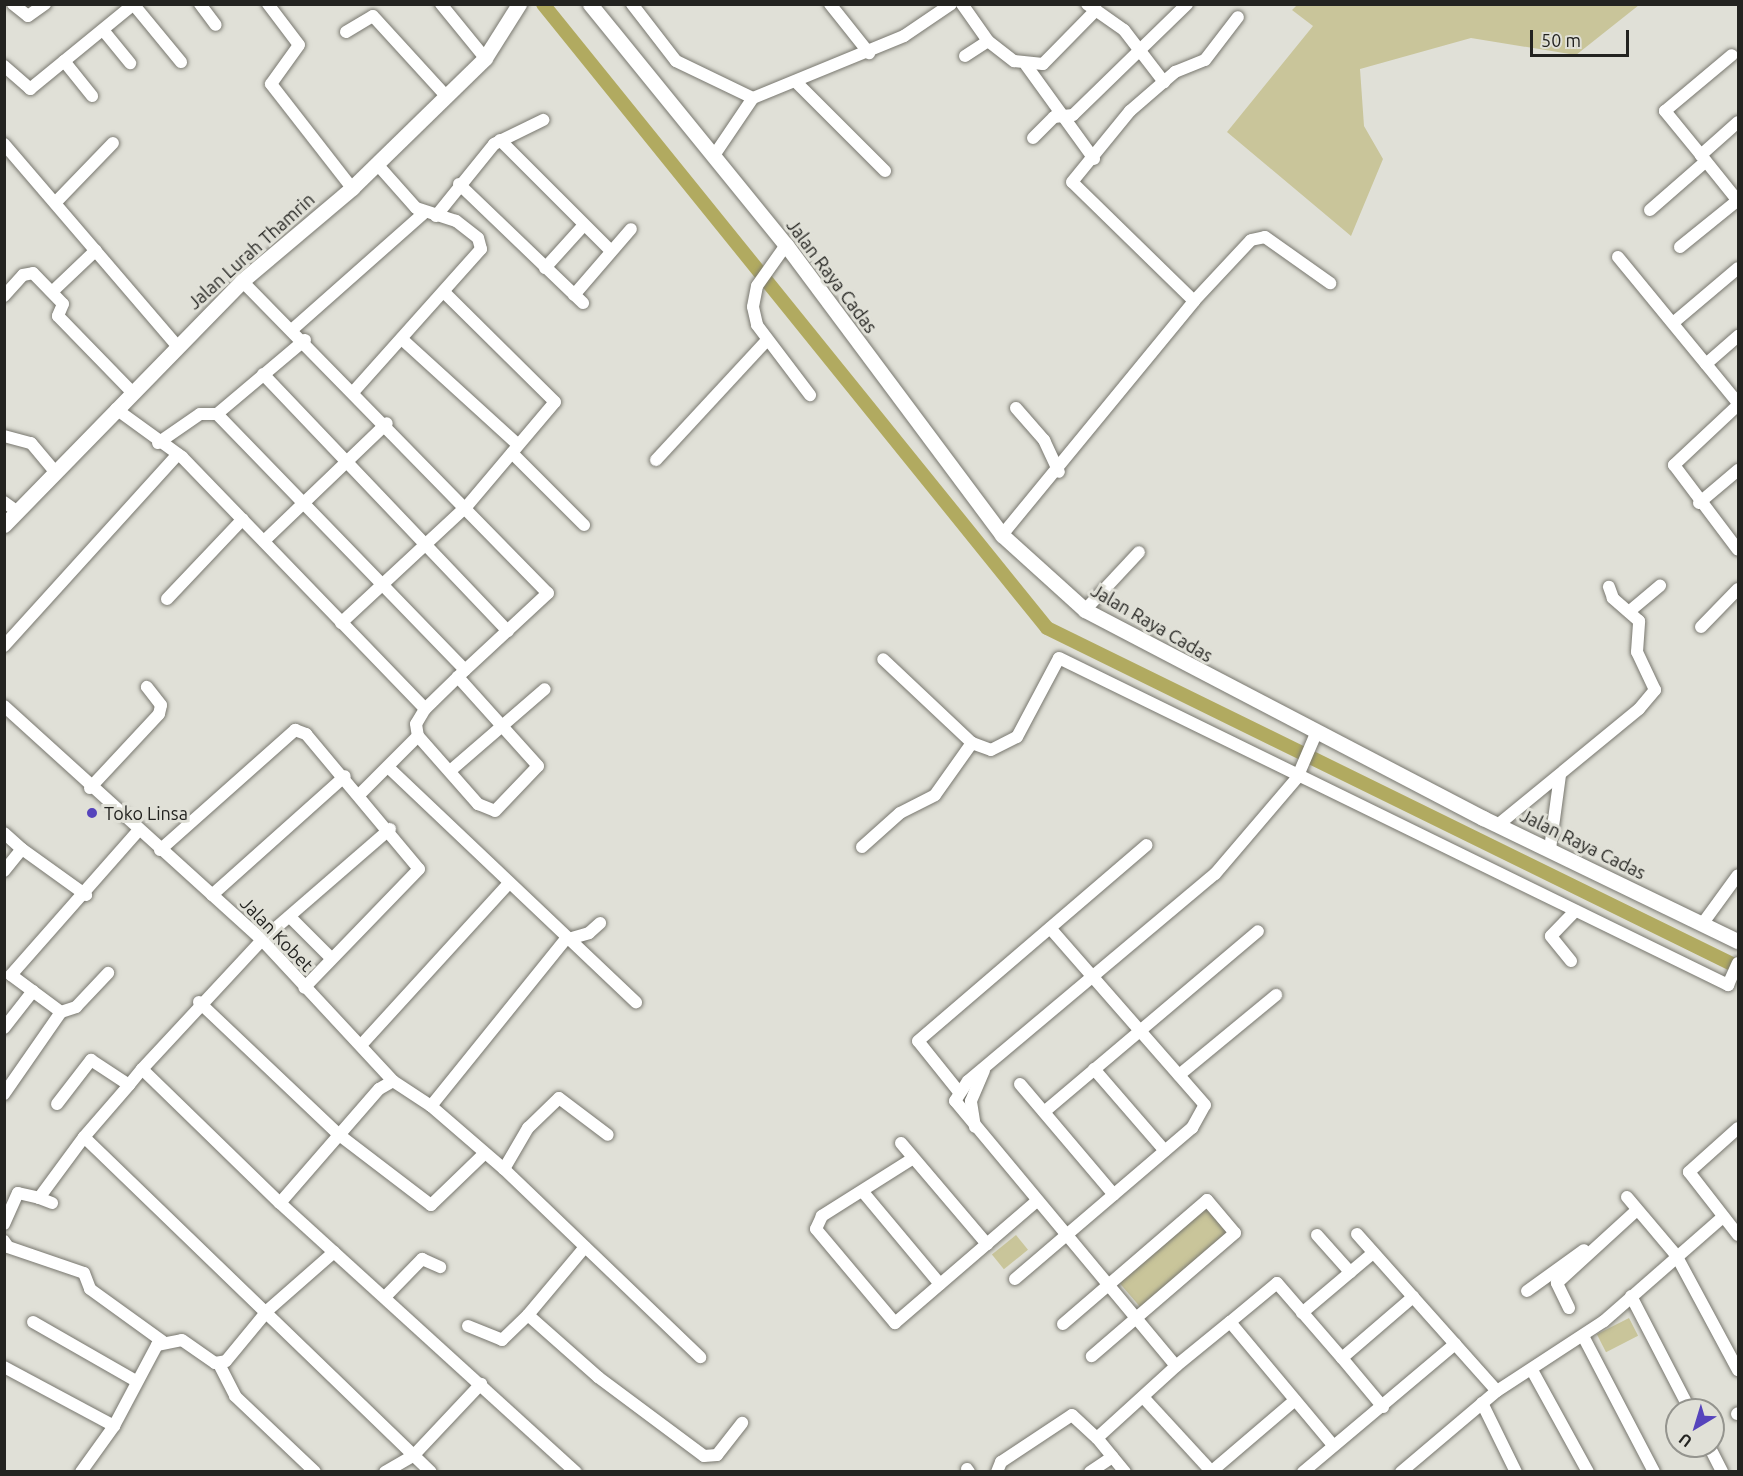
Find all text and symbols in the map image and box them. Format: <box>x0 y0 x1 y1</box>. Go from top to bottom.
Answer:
scale bar <box>1533 18 1632 56</box>
text: 50 m <box>1541 30 1581 50</box>
street label: Jalan Lurah Thamrin <box>183 188 319 314</box>
street label: Jalan Raya Cadas <box>782 215 882 337</box>
street label: Jalan Raya Cadas <box>1087 579 1217 667</box>
place label: Toko Linsa <box>104 802 188 824</box>
street label: Jalan Raya Cadas <box>1517 804 1649 884</box>
marker: Toko Linsa <box>85 806 99 820</box>
street label: Jalan Kobet <box>236 892 318 976</box>
north arrow <box>1665 1398 1725 1458</box>
text: U <box>1675 1430 1695 1451</box>

